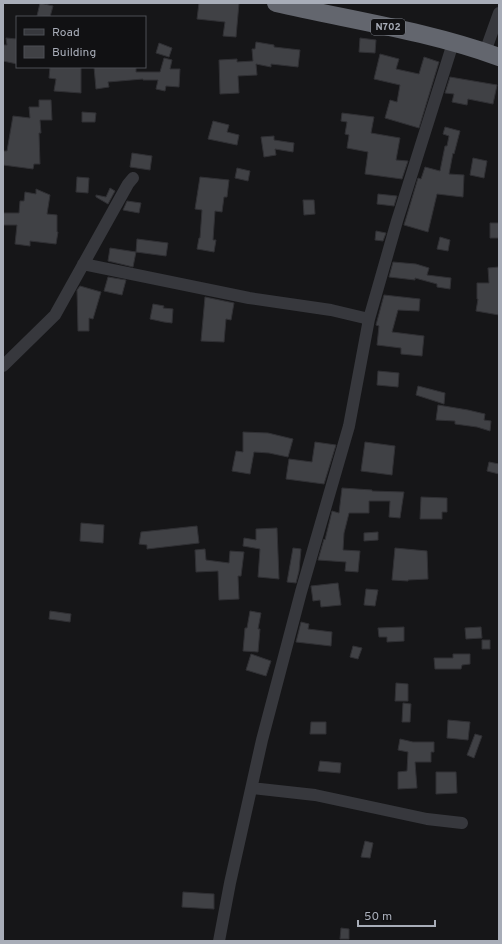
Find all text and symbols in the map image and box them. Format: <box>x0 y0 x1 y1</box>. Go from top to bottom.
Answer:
legend <box>16 16 146 68</box>
road number: N702 <box>371 19 405 35</box>
text: Road <box>52 25 80 41</box>
text: Building <box>52 45 96 61</box>
scale bar <box>358 902 435 928</box>
text: 50 m <box>364 909 392 925</box>

